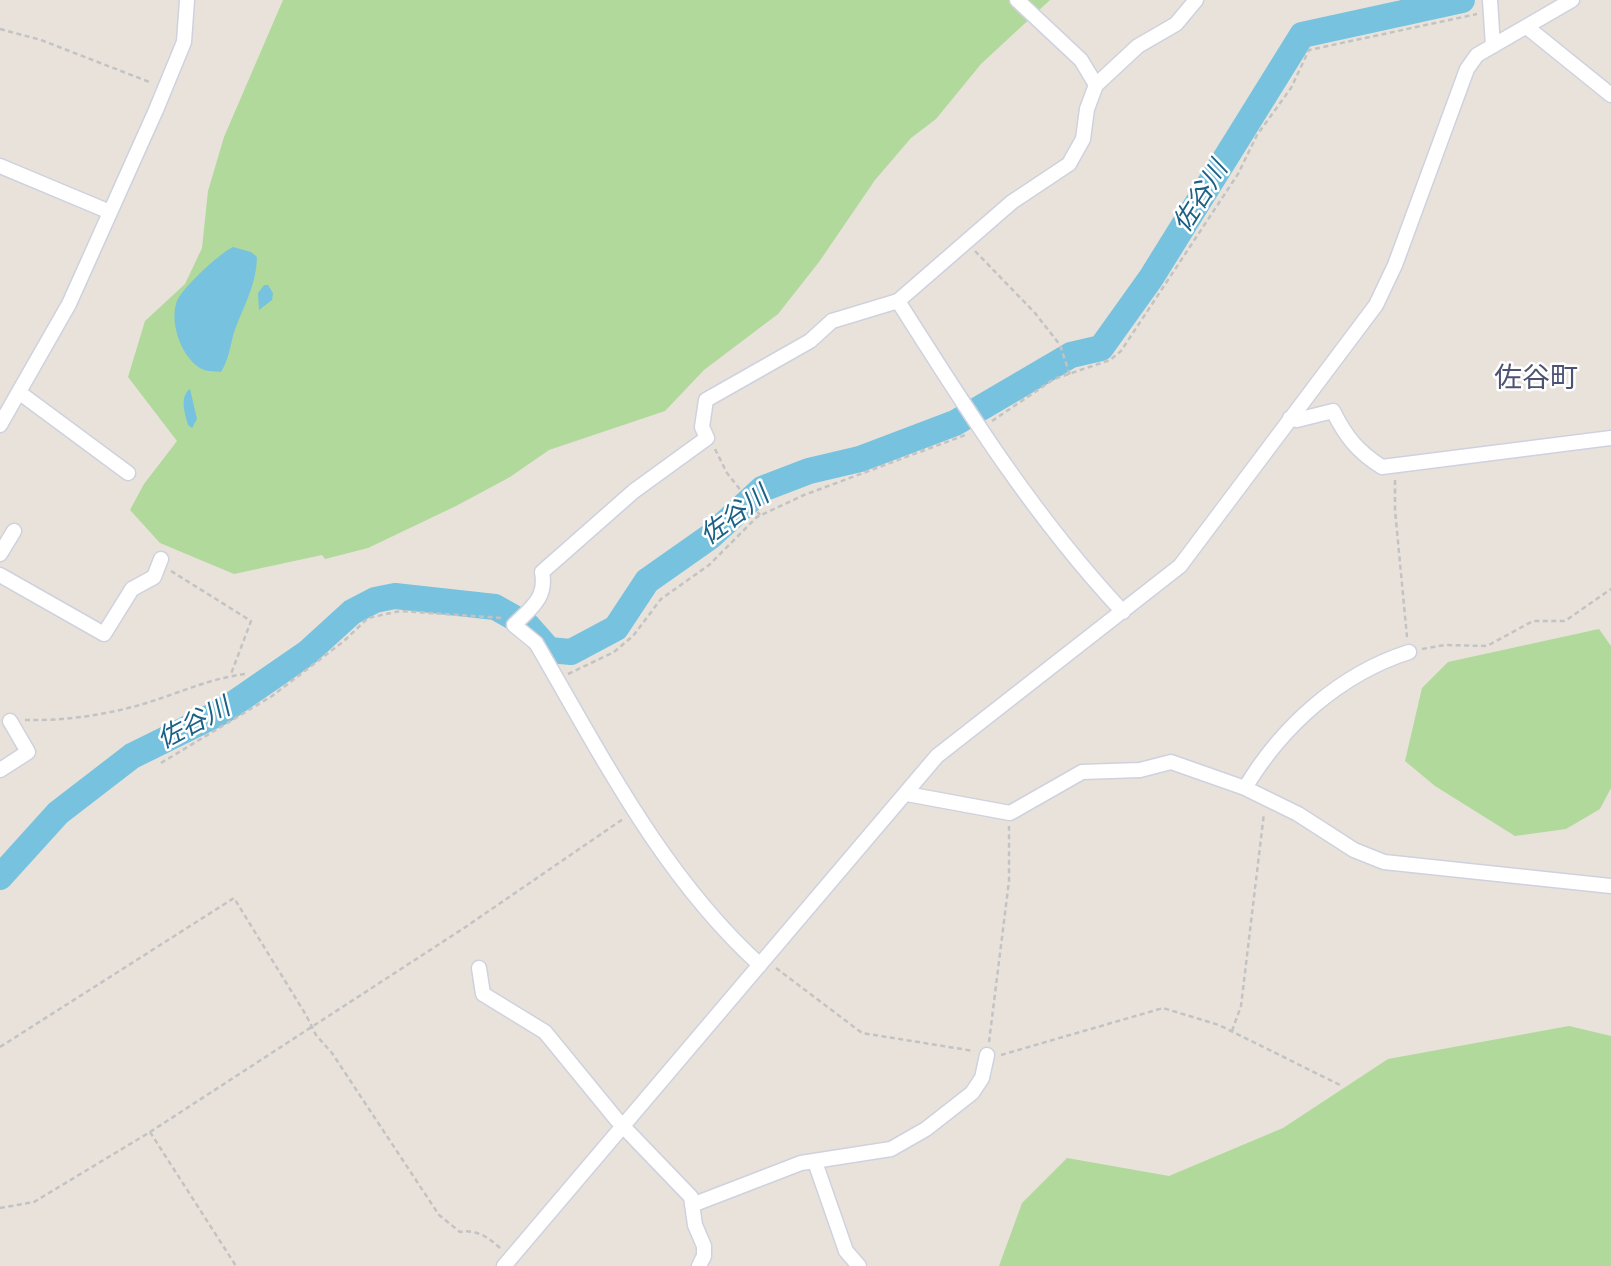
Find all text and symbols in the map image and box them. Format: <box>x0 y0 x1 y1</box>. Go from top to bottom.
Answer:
water label: 佐谷川 <box>1167 156 1235 238</box>
district label: 佐谷町 <box>1494 362 1578 396</box>
water label: 佐谷川 <box>694 480 776 552</box>
water label: 佐谷川 <box>152 692 236 756</box>

